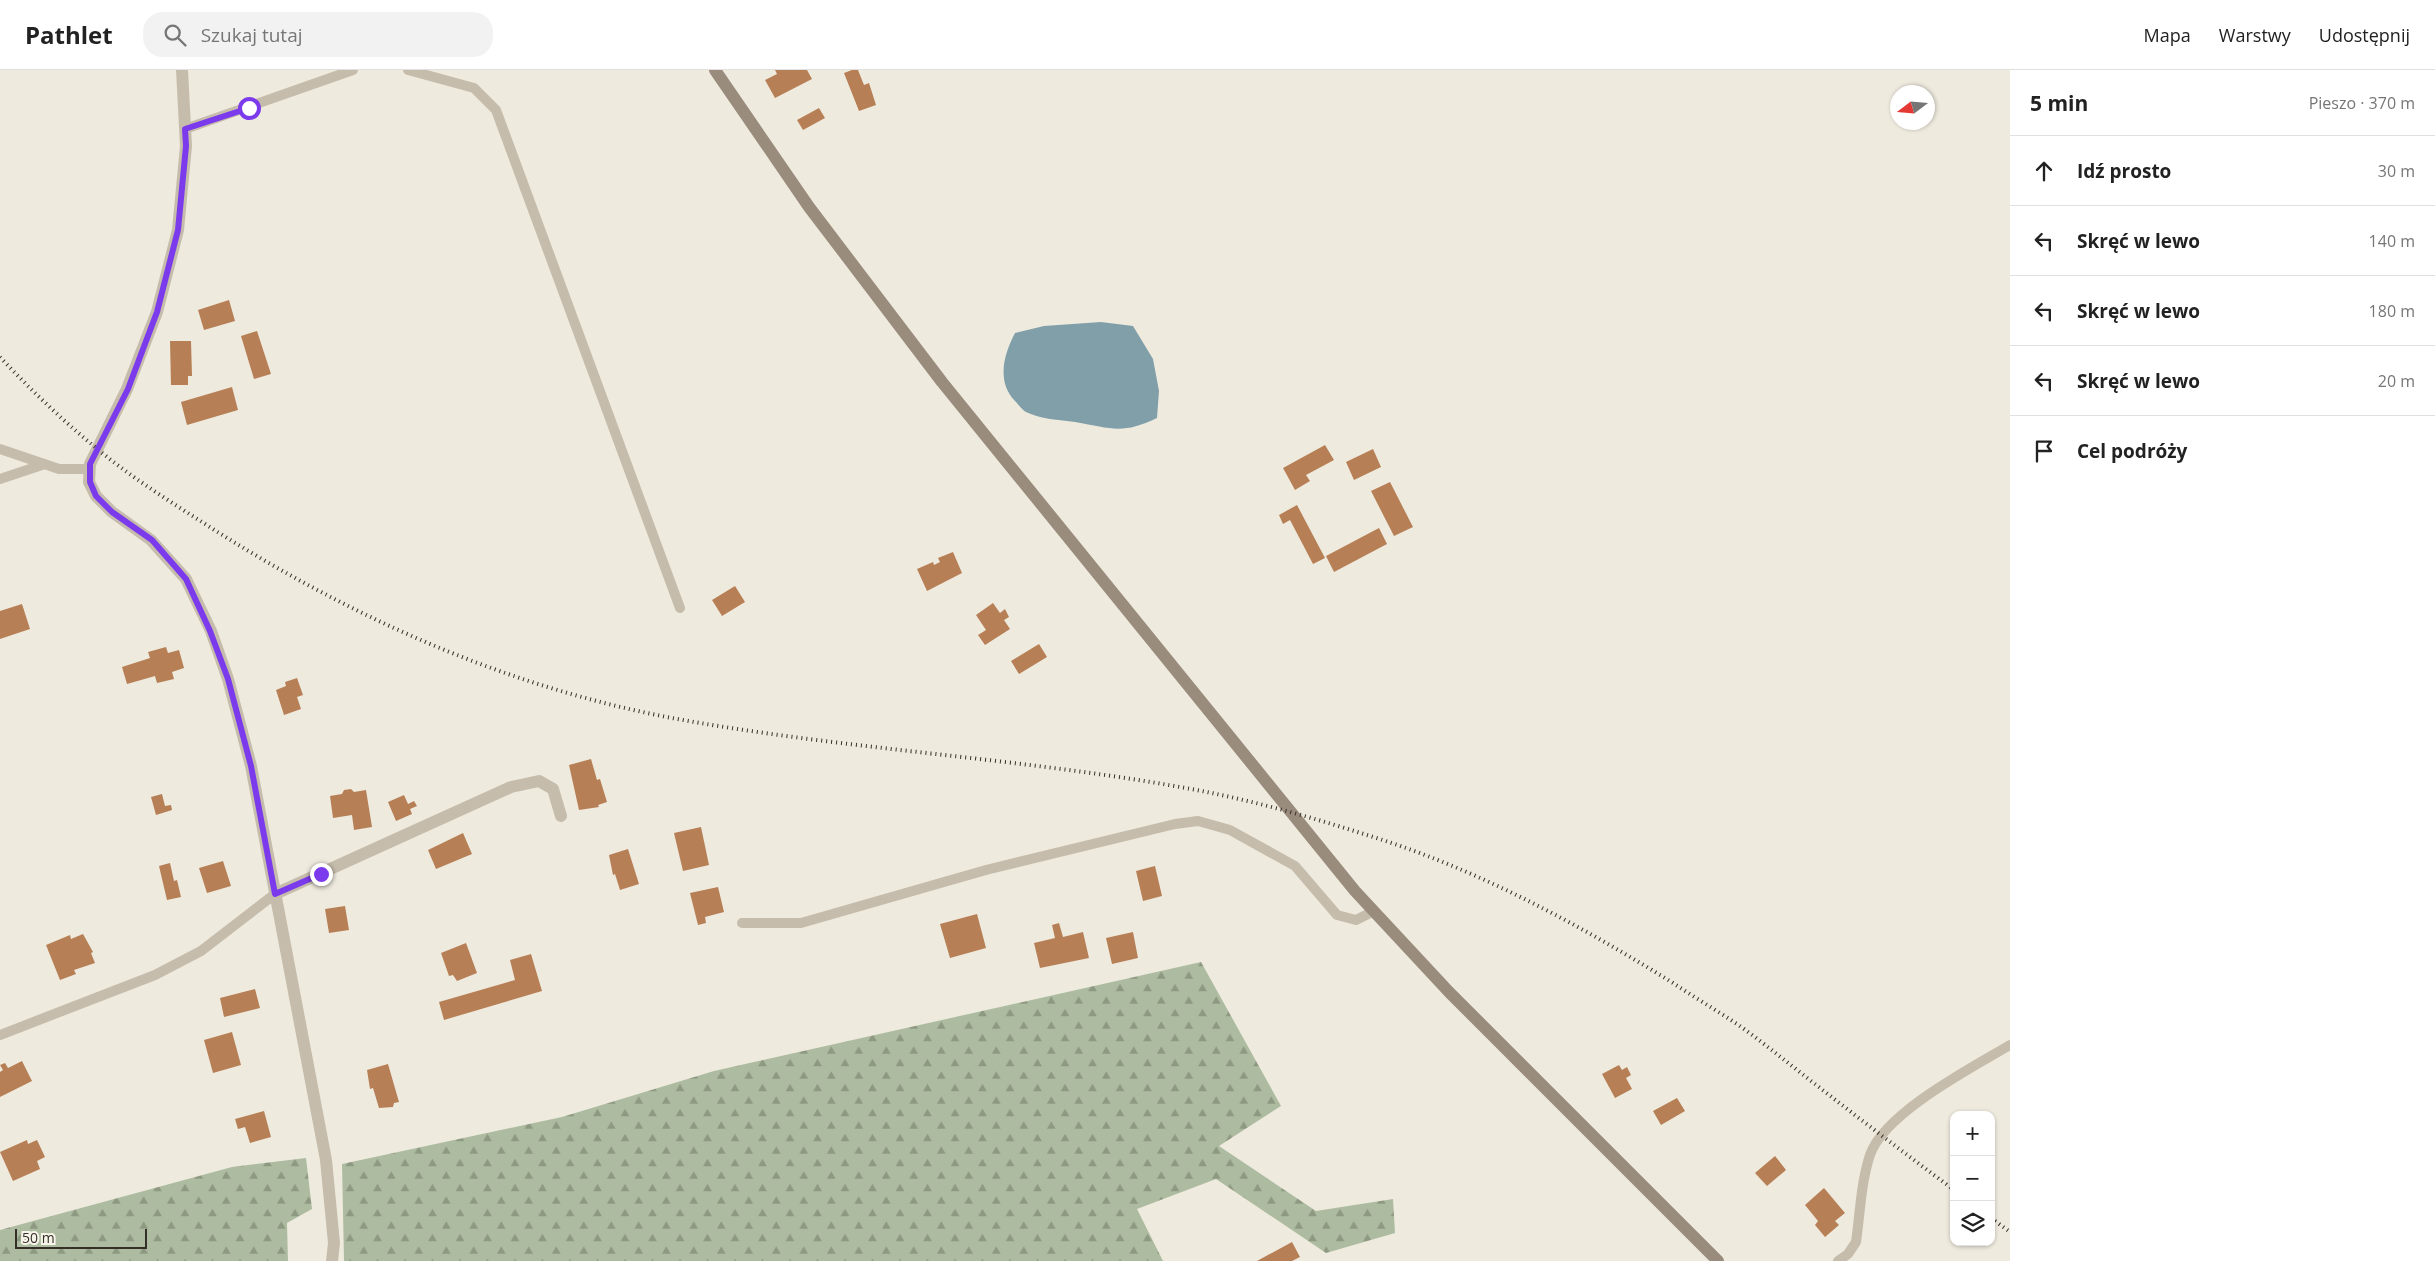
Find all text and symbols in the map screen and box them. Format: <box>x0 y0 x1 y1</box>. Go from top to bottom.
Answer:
search box <box>143 12 493 57</box>
text: Pathlet <box>25 18 113 51</box>
icon: search <box>161 21 189 49</box>
text: Szukaj tutaj <box>201 22 303 48</box>
text: Mapa <box>2144 23 2191 47</box>
text: Warstwy <box>2219 23 2291 47</box>
text: Udostępnij <box>2319 23 2410 47</box>
north arrow <box>1890 85 1935 130</box>
text: 5 min <box>2030 89 2088 117</box>
text: Pieszo · 370 m <box>2309 92 2415 114</box>
route start <box>238 97 261 120</box>
icon: ahead <box>2030 157 2058 185</box>
text: Idź prosto <box>2077 158 2171 184</box>
text: 30 m <box>2378 160 2415 182</box>
icon: left <box>2030 227 2058 255</box>
text: Skręć w lewo <box>2077 228 2200 254</box>
text: 140 m <box>2369 230 2415 252</box>
icon: left <box>2030 297 2058 325</box>
text: Skręć w lewo <box>2077 298 2200 324</box>
text: 180 m <box>2369 300 2415 322</box>
icon: left <box>2030 367 2058 395</box>
text: Skręć w lewo <box>2077 368 2200 394</box>
text: 20 m <box>2378 370 2415 392</box>
icon: arrive <box>2030 437 2058 465</box>
text: Cel podróży <box>2077 438 2187 464</box>
route end <box>310 863 333 886</box>
map controls <box>1950 1111 1995 1246</box>
button: + <box>1950 1111 1995 1156</box>
button: − <box>1950 1156 1995 1201</box>
button: layers <box>1950 1201 1995 1246</box>
scale bar <box>15 1226 148 1249</box>
text: 50 m <box>22 1228 55 1247</box>

